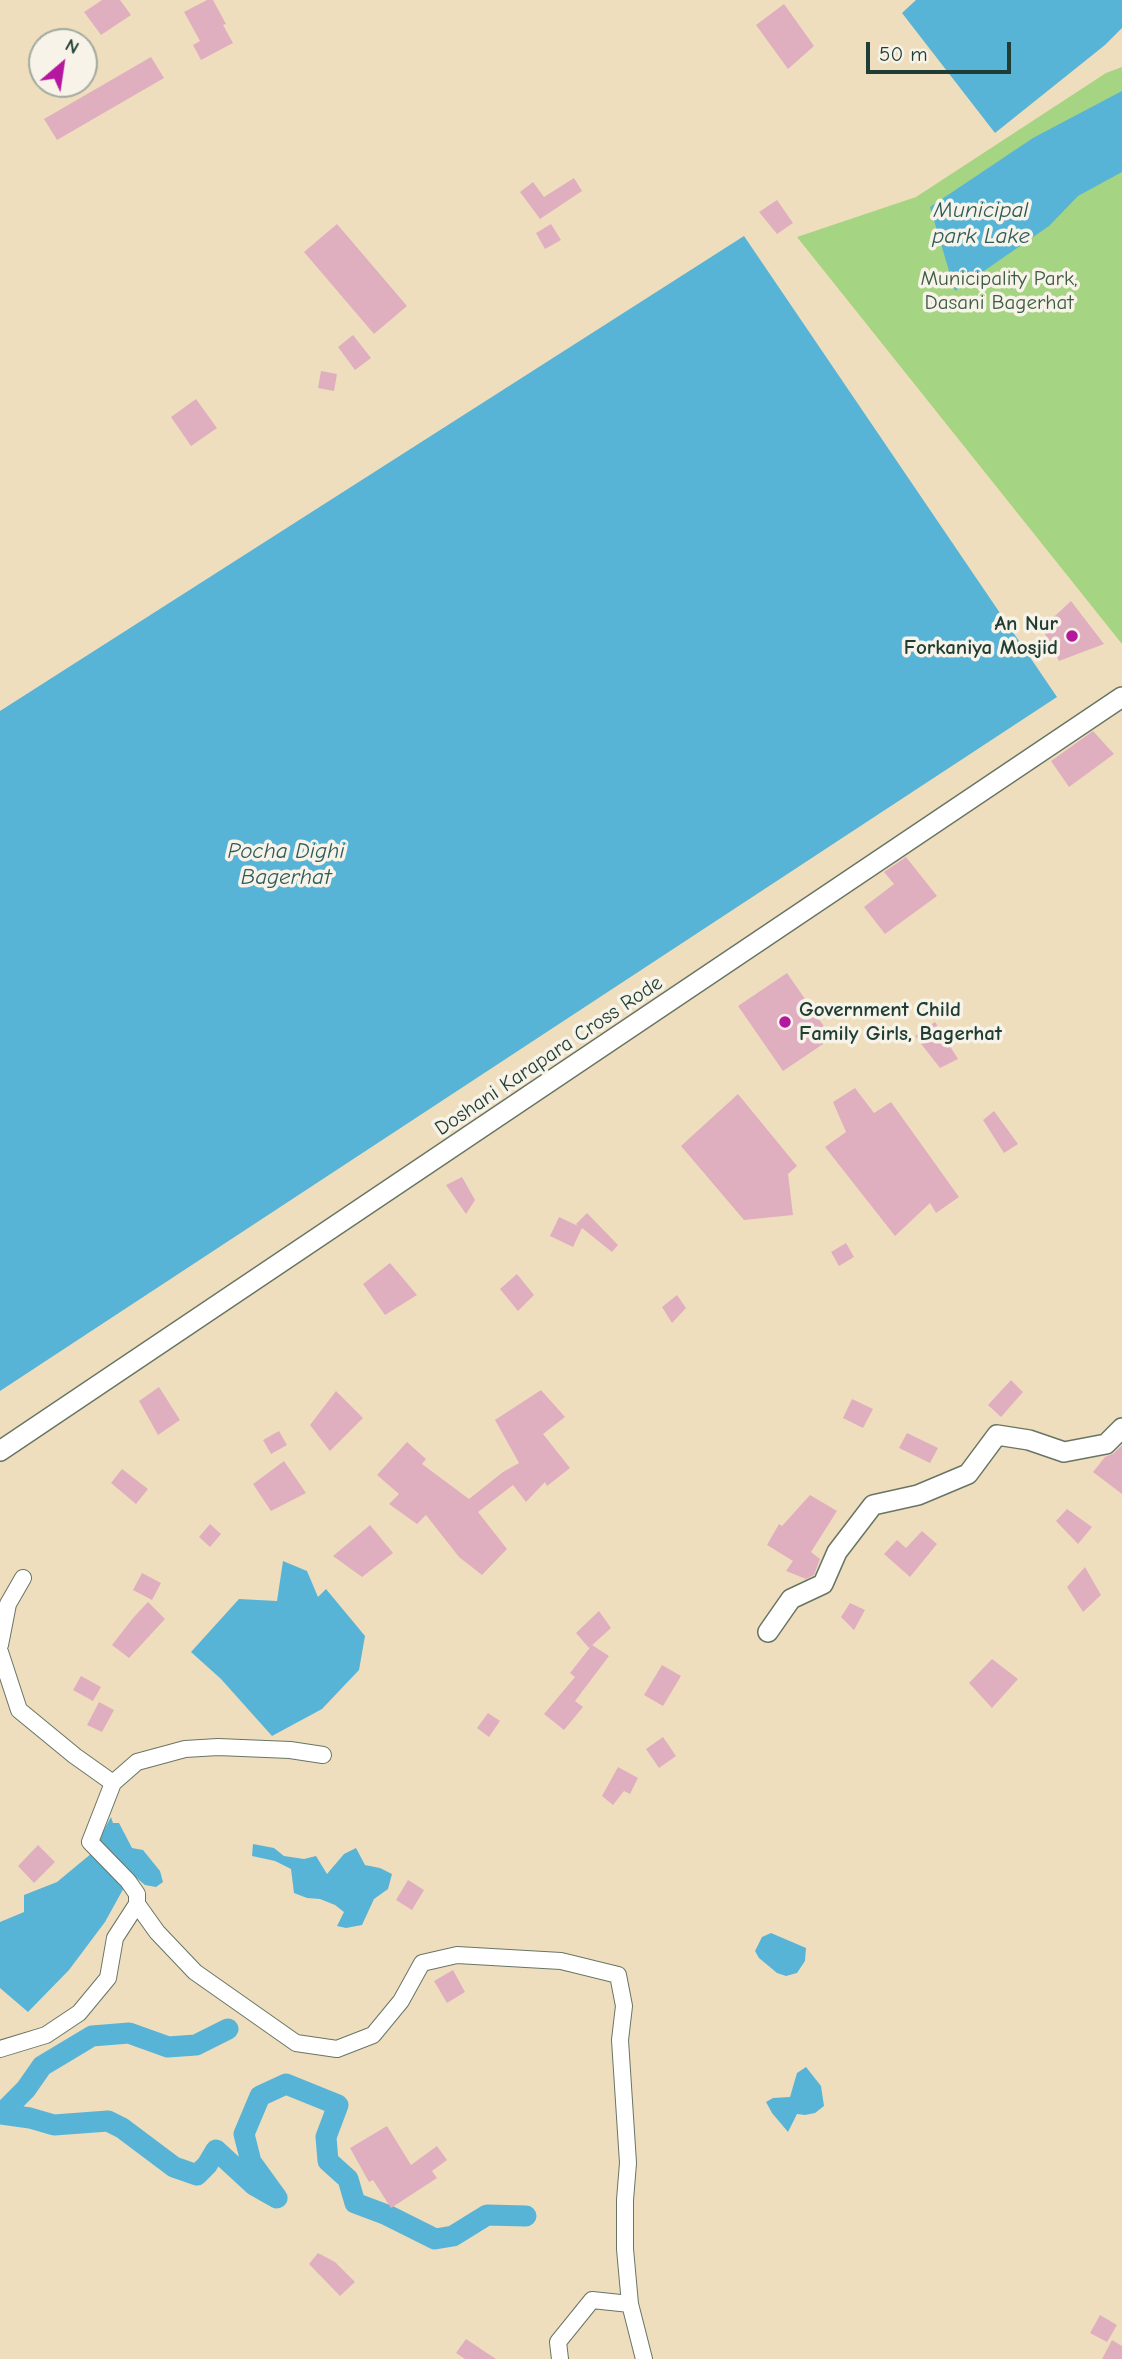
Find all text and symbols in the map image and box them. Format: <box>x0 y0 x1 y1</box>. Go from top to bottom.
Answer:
north arrow <box>28 28 98 98</box>
scale bar <box>870 28 1015 72</box>
text: N <box>61 34 83 59</box>
text: 50 m <box>879 42 928 66</box>
water label: Municipal park Lake <box>932 196 1030 250</box>
park label: Municipality Park, Dasani Bagerhat <box>920 266 1078 316</box>
place label: An Nur Forkaniya Mosjid <box>904 611 1058 661</box>
marker: An Nur Forkaniya Mosjid <box>1064 628 1080 644</box>
water label: Pocha Dighi Bagerhat <box>227 837 345 891</box>
street label: Doshani Karapara Cross Rode <box>430 970 668 1142</box>
place label: Government Child Family Girls, Bagerhat <box>799 997 1002 1047</box>
marker: Government Child Family Girls, Bagerhat <box>777 1014 793 1030</box>

